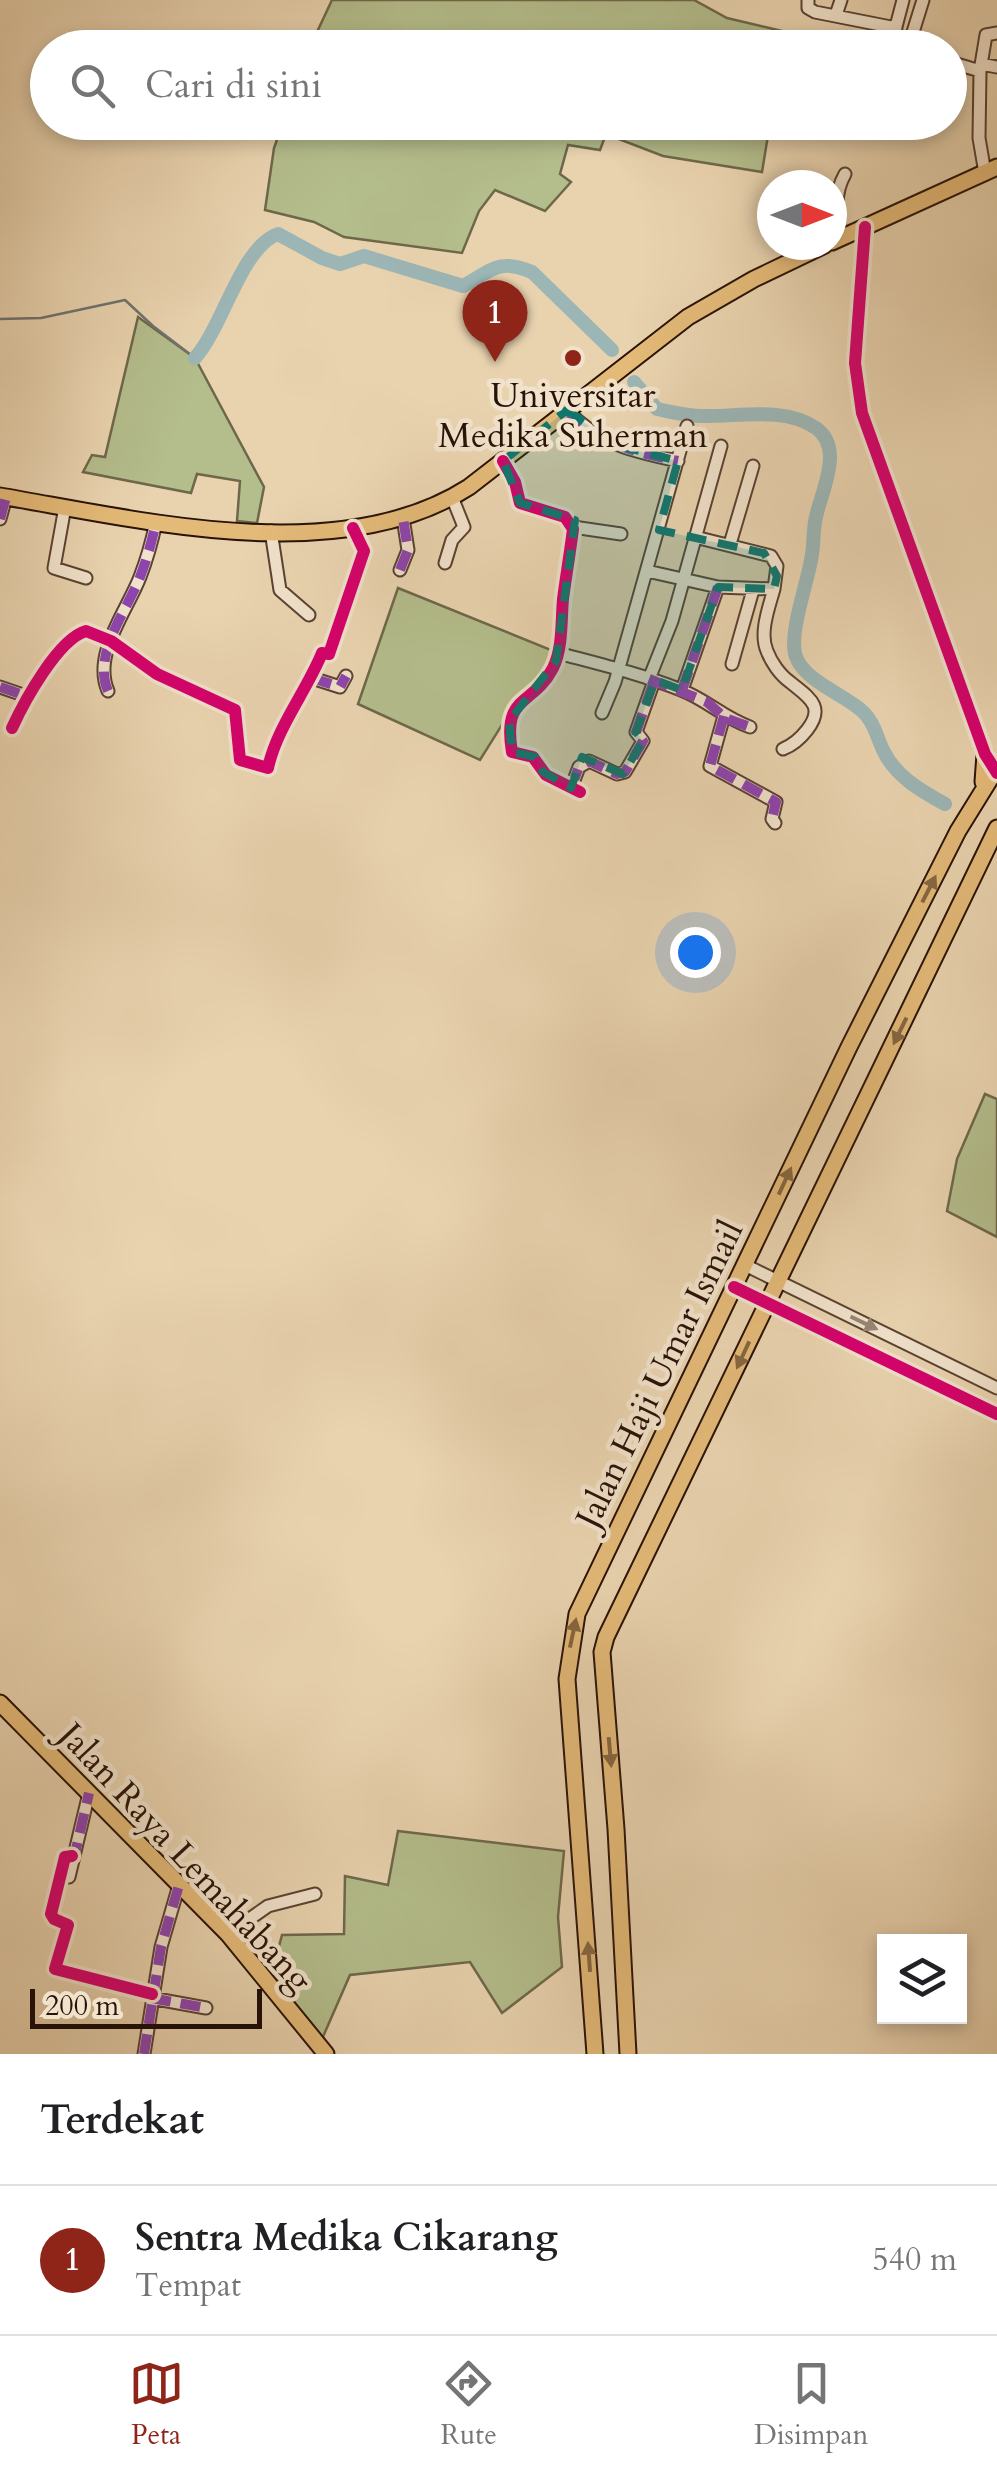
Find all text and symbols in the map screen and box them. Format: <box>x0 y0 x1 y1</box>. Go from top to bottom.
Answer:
search box <box>30 30 967 140</box>
icon: search <box>65 58 120 113</box>
text: Cari di sini <box>145 59 322 111</box>
north arrow <box>757 170 847 260</box>
pin: 1 <box>462 280 528 362</box>
marker: Universitar Medika Suherman <box>562 347 584 369</box>
place label: Universitar Medika Suherman <box>438 372 708 460</box>
one-way arrow <box>920 875 937 904</box>
your location <box>670 927 721 978</box>
one-way arrow <box>892 1016 909 1045</box>
one-way arrow <box>776 1166 793 1195</box>
street label: Jalan Haji Umar Ismail <box>562 1213 755 1541</box>
one-way arrow <box>850 1314 879 1331</box>
one-way arrow <box>735 1340 752 1369</box>
one-way arrow <box>566 1617 581 1648</box>
street label: Jalan Raya Lemahabang <box>44 1709 323 2003</box>
one-way arrow <box>602 1737 618 1769</box>
map controls <box>877 1934 967 2024</box>
button: layers <box>877 1934 967 2024</box>
one-way arrow <box>581 1940 597 1972</box>
scale bar <box>30 1984 262 2028</box>
text: 200 m <box>45 1987 119 2025</box>
text: Terdekat <box>40 2091 204 2148</box>
text: Sentra Medika Cikarang <box>135 2212 558 2264</box>
text: 1 <box>64 2238 81 2282</box>
text: 540 m <box>872 2238 957 2282</box>
text: Tempat <box>135 2264 241 2308</box>
tab: Peta <box>129 2356 184 2454</box>
tab: Rute <box>441 2356 497 2454</box>
tab: Disimpan <box>754 2356 868 2454</box>

